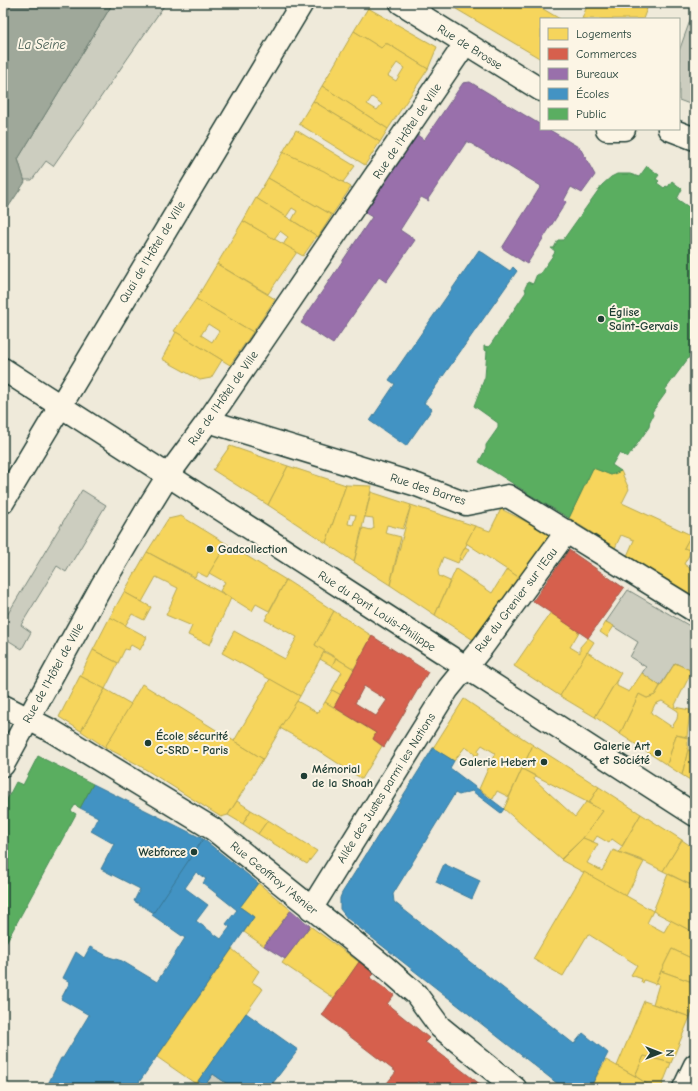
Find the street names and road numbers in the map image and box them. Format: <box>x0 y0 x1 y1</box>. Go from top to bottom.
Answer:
street label: Rue de Brosse <box>435 21 505 73</box>
street label: Rue de l'Hôtel de Ville <box>370 81 444 181</box>
street label: Quai de l'Hôtel de Ville <box>116 199 188 305</box>
street label: Rue de l'Hôtel de Ville <box>185 348 261 448</box>
street label: Rue des Barres <box>388 470 468 508</box>
street label: Rue du Grenier sur l'Eau <box>472 545 560 655</box>
street label: Rue du Pont Louis-Philippe <box>316 568 438 654</box>
street label: Rue de l'Hôtel de Ville <box>20 621 86 725</box>
street label: Allée des Justes parmi les Nations <box>334 710 438 866</box>
street label: Rue Geoffroy l'Asnier <box>228 839 321 918</box>

